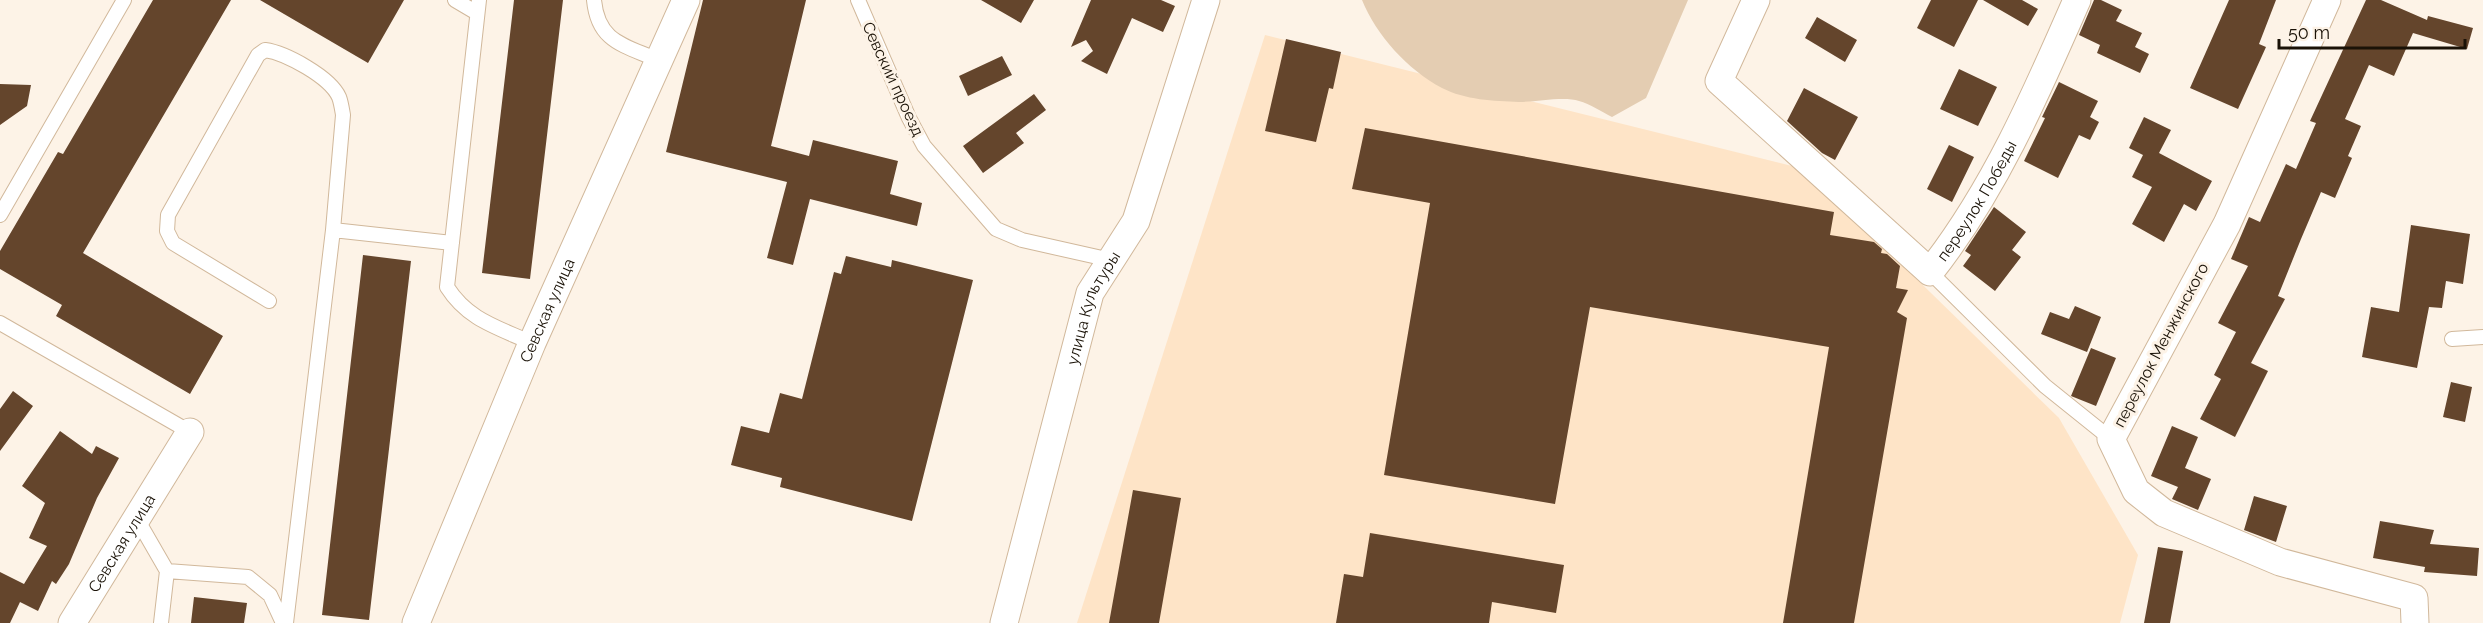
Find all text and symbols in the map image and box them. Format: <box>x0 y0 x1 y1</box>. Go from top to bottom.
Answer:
scale bar <box>2279 12 2465 50</box>
street label: Севский проезд <box>858 19 928 139</box>
text: 50 m <box>2288 22 2330 43</box>
street label: переулок Победы <box>1932 137 2020 264</box>
street label: улица Культуры <box>1062 248 1124 367</box>
street label: Севская улица <box>516 255 578 365</box>
street label: переулок Менжинского <box>2110 260 2212 430</box>
street label: Севская улица <box>84 490 159 596</box>

